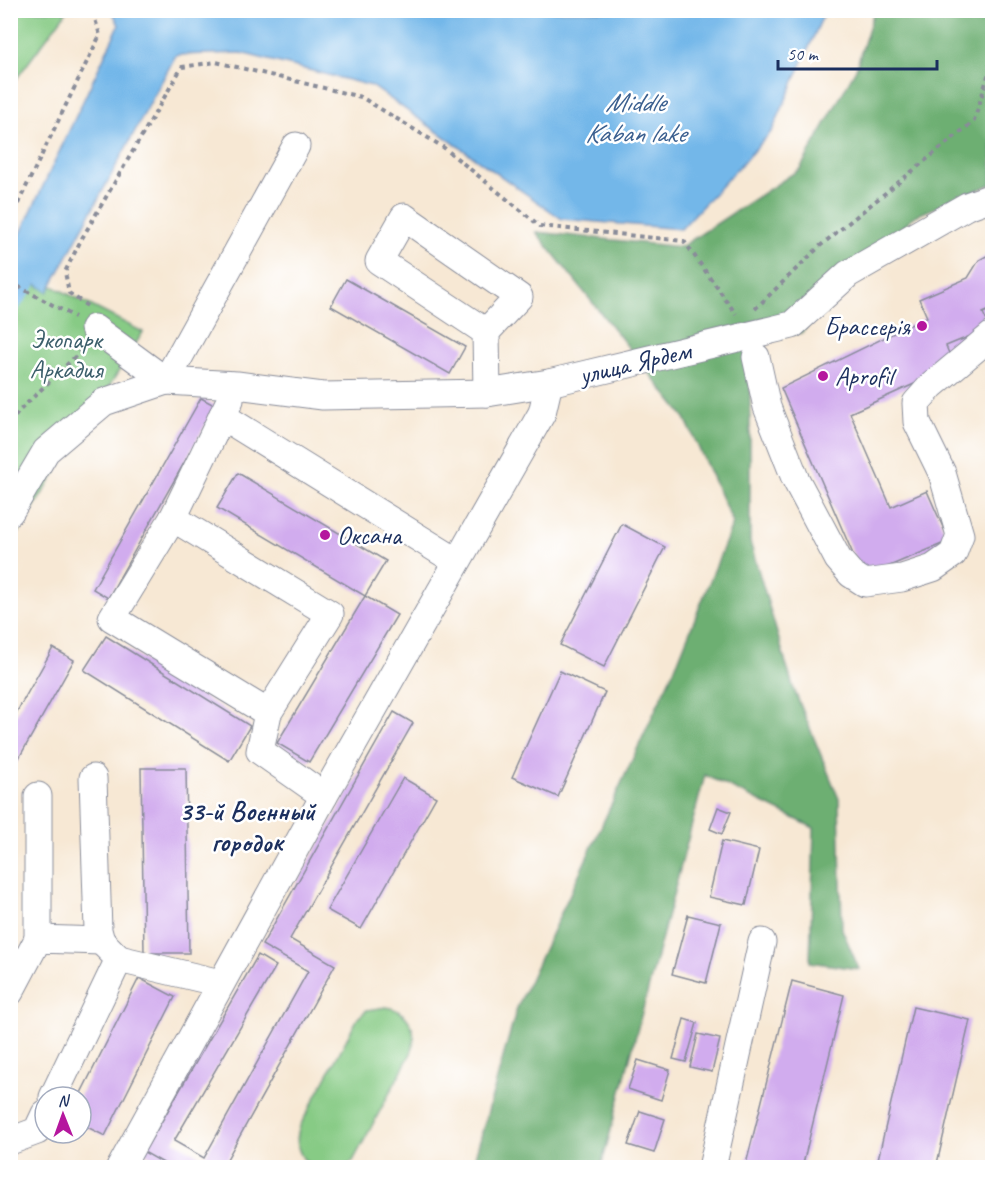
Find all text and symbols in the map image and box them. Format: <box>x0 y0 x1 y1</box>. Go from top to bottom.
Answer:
scale bar <box>778 33 937 71</box>
text: 50 m <box>787 43 820 65</box>
water label: Middle Kaban lake <box>585 85 689 150</box>
place label: Брассерiя <box>824 310 912 343</box>
marker: Брассерiя <box>915 319 929 333</box>
park label: Экопарк Аркадия <box>30 323 104 386</box>
street label: улица Ярдем <box>574 334 696 392</box>
place label: Aprofil <box>835 360 897 393</box>
marker: Aprofil <box>816 369 830 383</box>
place label: Оксана <box>337 519 403 552</box>
marker: Оксана <box>318 528 332 542</box>
district label: 33-й Военный городок <box>179 794 318 859</box>
north arrow <box>33 1085 93 1145</box>
text: N <box>58 1091 71 1111</box>

